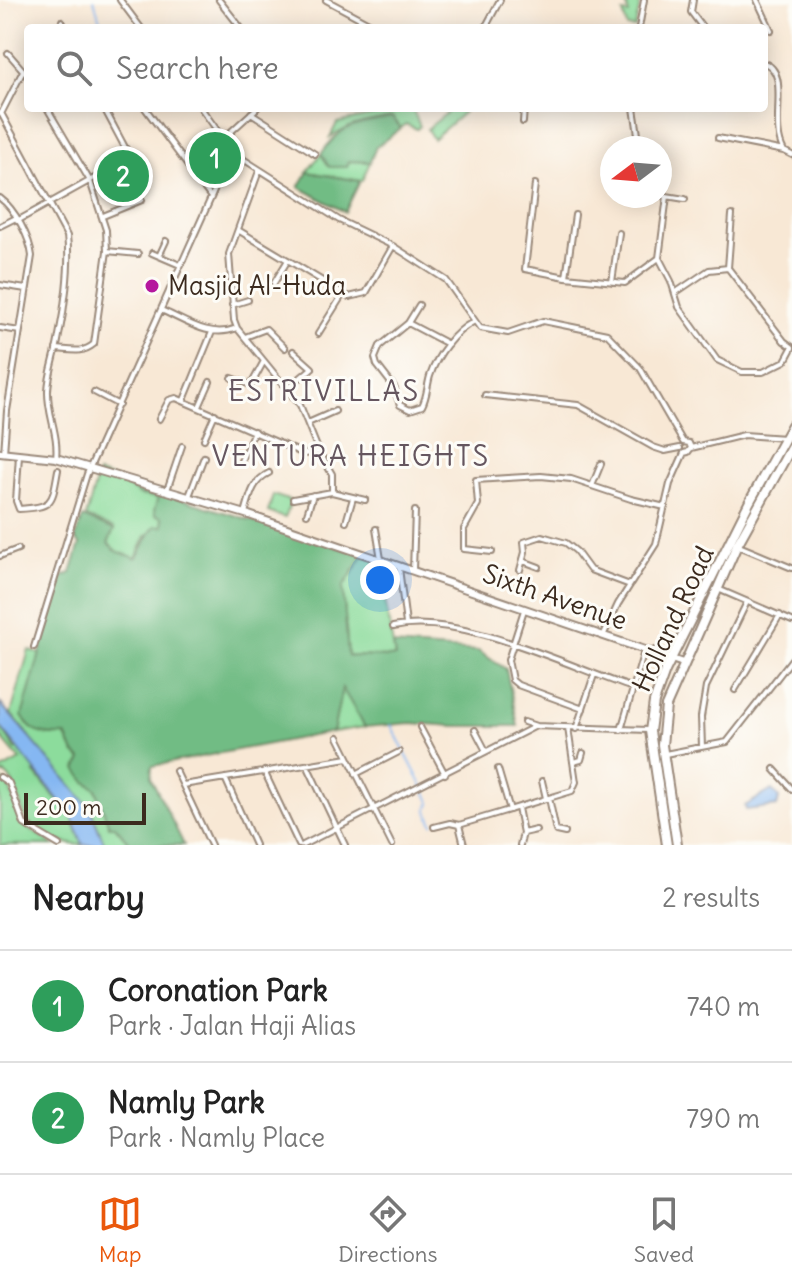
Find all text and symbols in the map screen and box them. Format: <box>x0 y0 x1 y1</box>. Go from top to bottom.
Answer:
search box <box>24 24 768 112</box>
icon: search <box>52 46 96 90</box>
text: Search here <box>116 49 279 87</box>
pin: 1 <box>189 128 241 188</box>
north arrow <box>600 136 672 208</box>
pin: 2 <box>97 146 149 206</box>
place label: Masjid Al-Huda <box>168 269 346 302</box>
marker: Masjid Al-Huda <box>143 277 161 295</box>
district label: ESTRIVILLAS <box>228 373 420 409</box>
district label: VENTURA HEIGHTS <box>212 438 490 474</box>
street label: Holland Road <box>624 541 721 697</box>
street label: Sixth Avenue <box>479 556 632 637</box>
your location <box>360 560 400 600</box>
scale bar <box>24 789 146 825</box>
text: 200 m <box>36 793 102 821</box>
text: Nearby <box>32 876 145 919</box>
text: 2 results <box>662 881 760 914</box>
text: Coronation Park <box>108 971 328 1009</box>
text: 1 <box>53 990 63 1023</box>
text: 740 m <box>687 990 760 1023</box>
text: Park · Jalan Haji Alias <box>108 1009 356 1042</box>
text: Namly Park <box>108 1083 265 1121</box>
text: 2 <box>51 1102 65 1135</box>
text: 790 m <box>686 1102 760 1135</box>
text: Park · Namly Place <box>108 1121 325 1154</box>
tab: Map <box>98 1192 142 1268</box>
tab: Directions <box>338 1192 438 1268</box>
tab: Saved <box>634 1192 694 1268</box>

